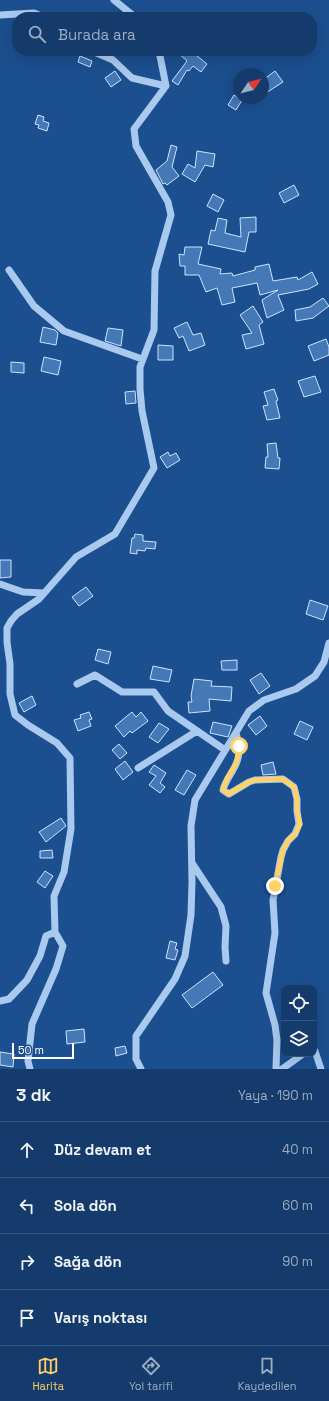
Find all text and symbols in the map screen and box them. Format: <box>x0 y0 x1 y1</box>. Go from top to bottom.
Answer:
search box <box>12 12 317 56</box>
icon: search <box>26 23 48 45</box>
text: Burada ara <box>58 25 136 44</box>
north arrow <box>233 68 269 104</box>
route start <box>230 737 248 755</box>
route end <box>266 877 284 895</box>
map controls <box>281 985 317 1057</box>
button: locate <box>281 985 317 1021</box>
button: layers <box>281 1021 317 1057</box>
scale bar <box>12 1041 74 1060</box>
text: 50 m <box>18 1043 44 1057</box>
text: 3 dk <box>16 1084 51 1106</box>
text: Yaya · 190 m <box>238 1087 313 1104</box>
icon: ahead <box>16 1139 38 1161</box>
text: Düz devam et <box>54 1140 151 1159</box>
text: 40 m <box>282 1141 313 1158</box>
icon: left <box>16 1195 38 1217</box>
text: Sola dön <box>54 1196 117 1215</box>
text: 60 m <box>282 1197 313 1214</box>
icon: right <box>16 1251 38 1273</box>
text: Sağa dön <box>54 1252 122 1271</box>
text: 90 m <box>282 1253 313 1270</box>
icon: arrive <box>16 1307 38 1329</box>
text: Varış noktası <box>54 1308 147 1327</box>
tab: Harita <box>32 1355 64 1393</box>
tab: Yol tarifi <box>129 1355 173 1393</box>
tab: Kaydedilen <box>238 1355 297 1393</box>

